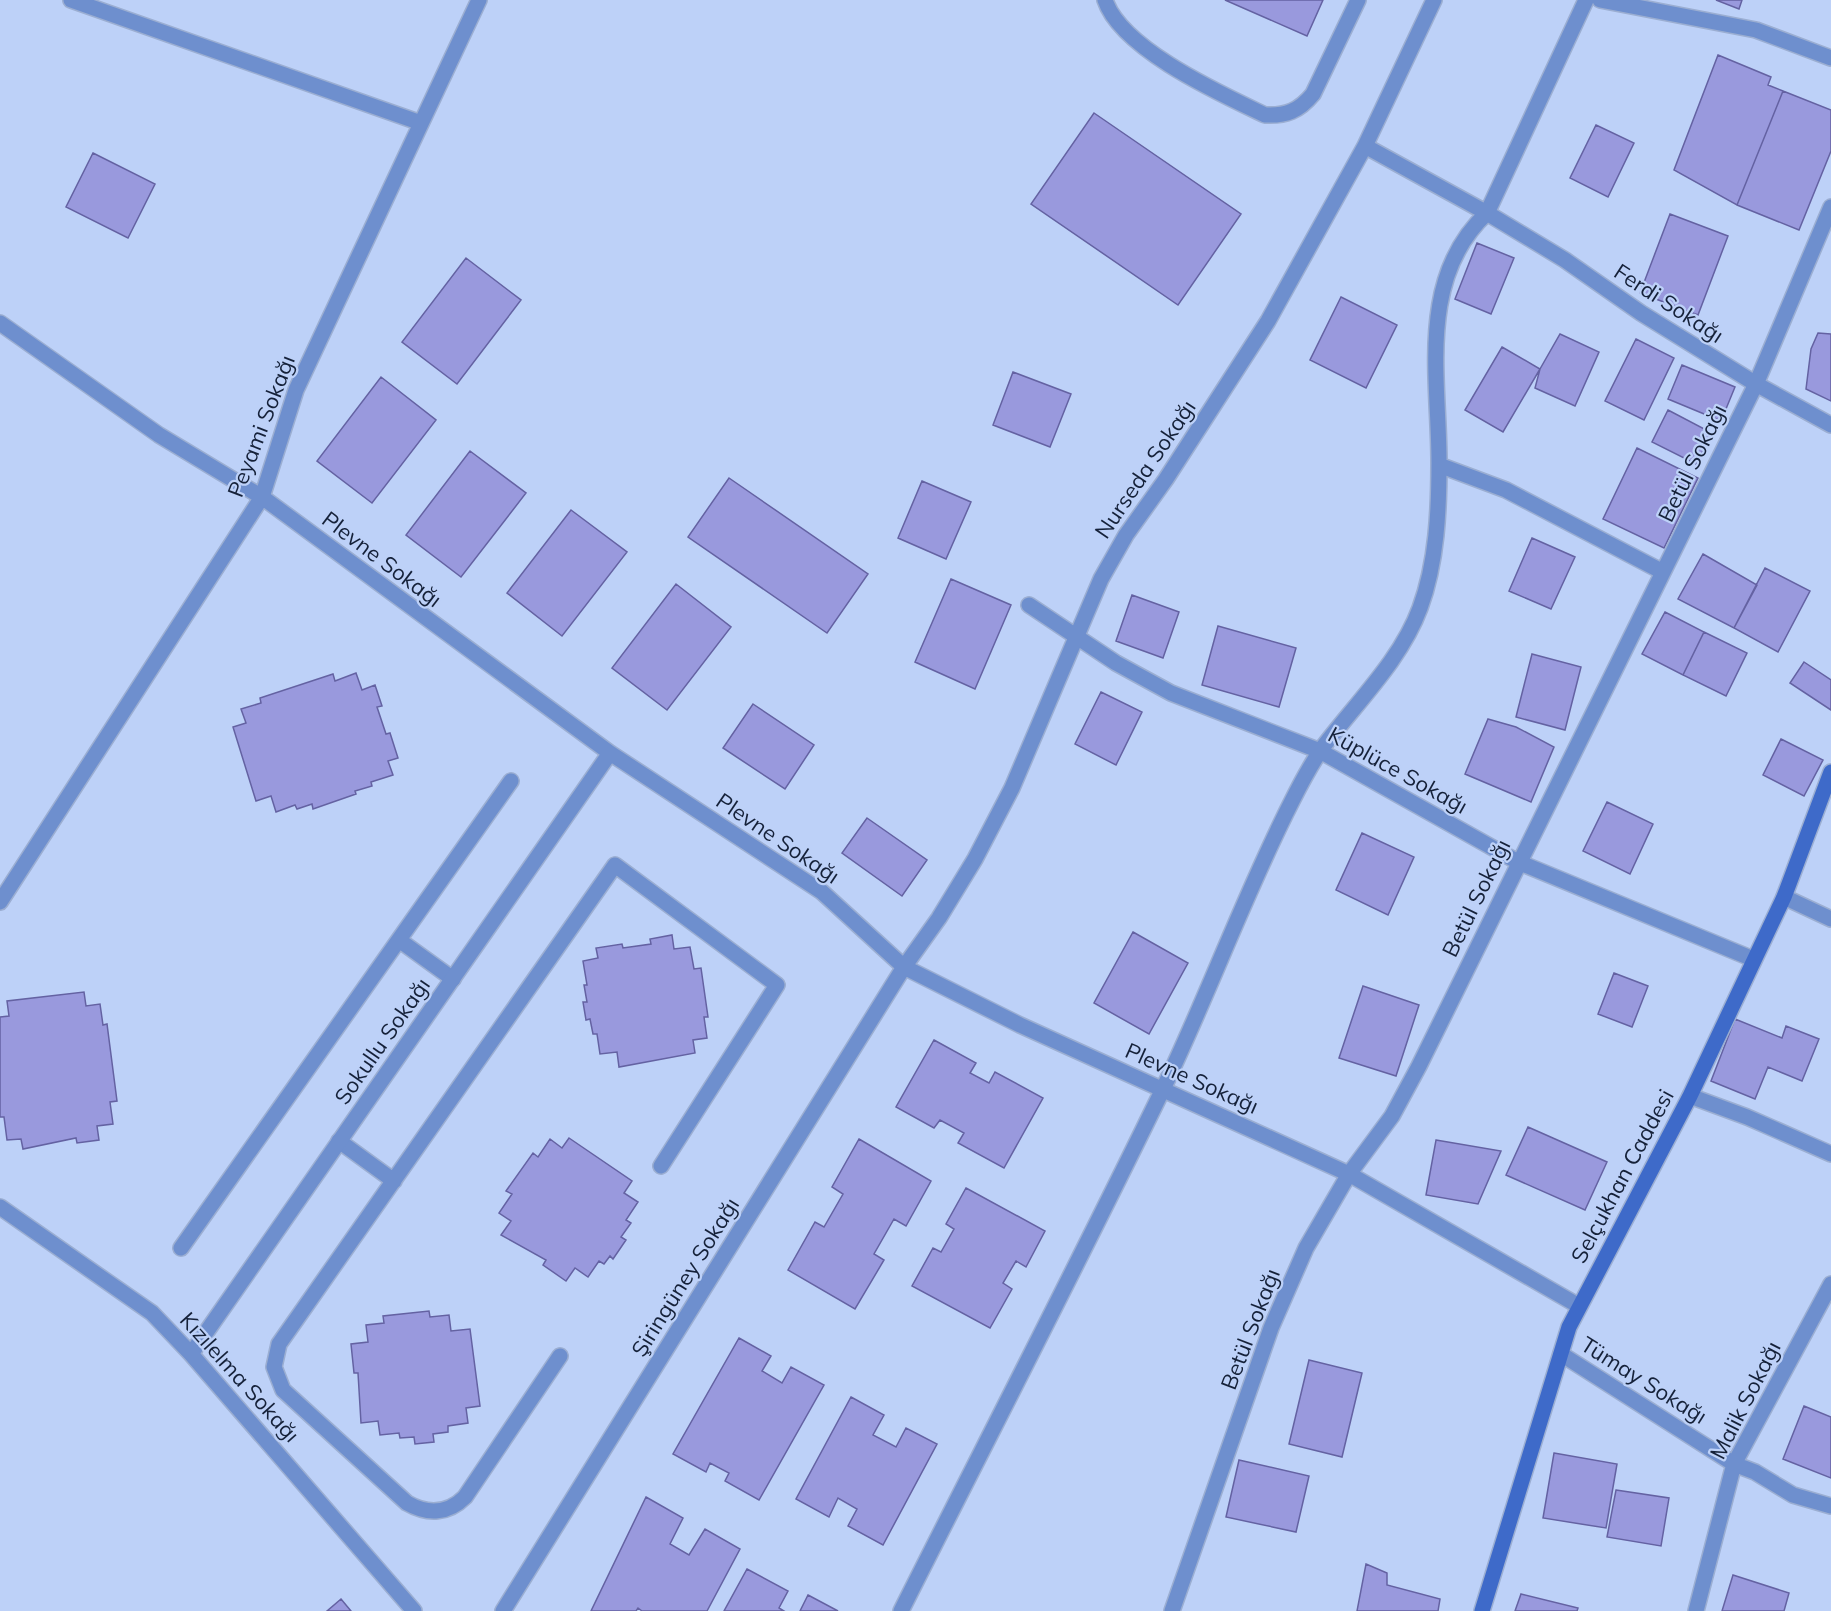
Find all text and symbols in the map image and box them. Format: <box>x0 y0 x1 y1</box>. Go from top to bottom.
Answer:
street label: Ferdi Sokağı <box>1609 257 1729 349</box>
street label: Peyami Sokağı <box>221 351 301 501</box>
street label: Nurseda Sokağı <box>1088 394 1202 544</box>
street label: Betül Sokağı <box>1651 400 1733 526</box>
street label: Plevne Sokağı <box>317 505 447 613</box>
street label: Küplüce Sokağı <box>1323 720 1473 820</box>
street label: Plevne Sokağı <box>711 786 845 890</box>
street label: Betül Sokağı <box>1435 835 1517 961</box>
street label: Sokullu Sokağı <box>328 972 436 1110</box>
street label: Plevne Sokağı <box>1121 1036 1263 1120</box>
street label: Selçukhan Caddesi <box>1564 1084 1680 1268</box>
street label: Şiringüney Sokağı <box>625 1192 745 1362</box>
street label: Betül Sokağı <box>1214 1264 1286 1394</box>
street label: Kızılelma Sokağı <box>174 1306 306 1448</box>
street label: Tümay Sokağı <box>1576 1330 1712 1430</box>
street label: Malik Sokağı <box>1703 1336 1787 1464</box>

